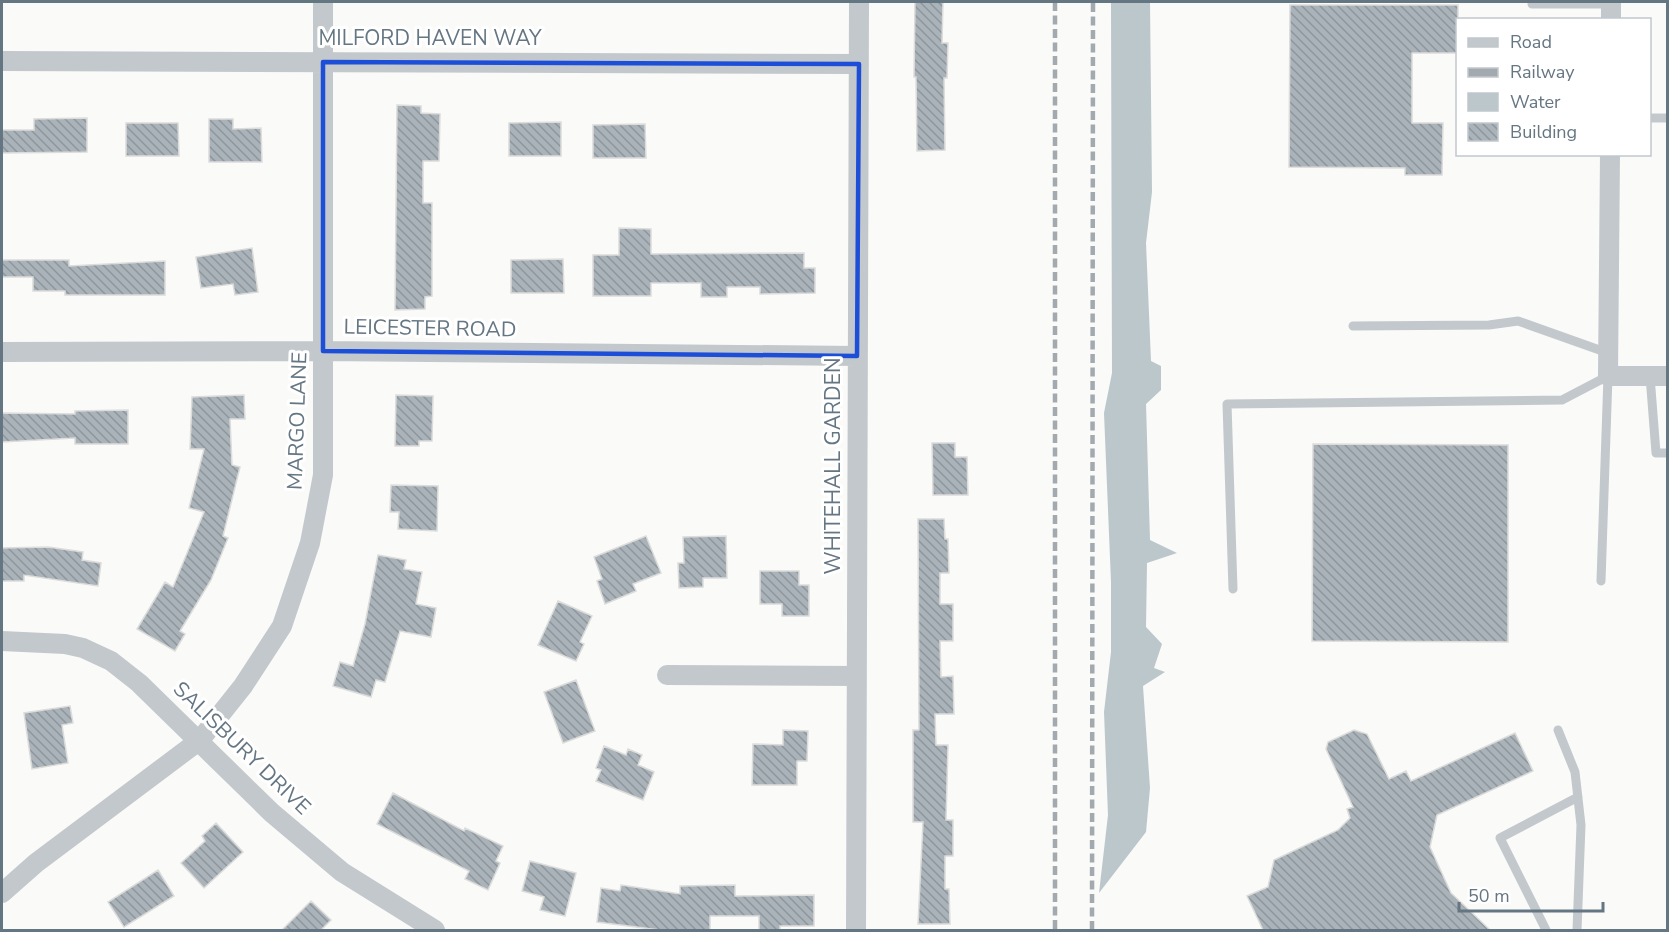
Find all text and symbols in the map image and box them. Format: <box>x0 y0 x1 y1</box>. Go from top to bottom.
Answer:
legend <box>1456 18 1651 156</box>
street label: MILFORD HAVEN WAY <box>318 24 542 52</box>
text: Road <box>1510 30 1552 54</box>
text: Railway <box>1510 60 1575 84</box>
text: Water <box>1510 90 1561 114</box>
text: Building <box>1510 120 1577 144</box>
street label: LEICESTER ROAD <box>343 312 517 344</box>
street label: MARGO LANE <box>281 352 313 490</box>
street label: WHITEHALL GARDEN <box>819 358 847 574</box>
street label: SALISBURY DRIVE <box>167 675 317 821</box>
scale bar <box>1459 875 1603 913</box>
text: 50 m <box>1468 884 1510 908</box>

